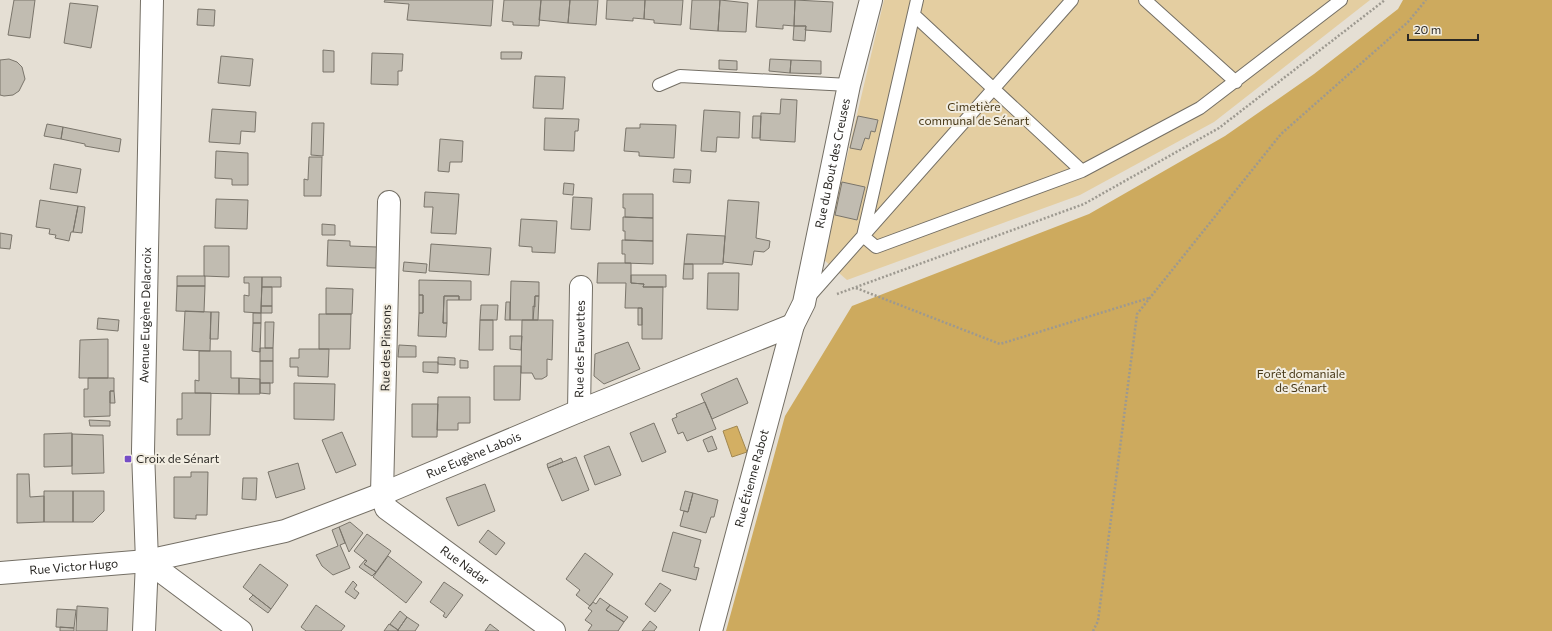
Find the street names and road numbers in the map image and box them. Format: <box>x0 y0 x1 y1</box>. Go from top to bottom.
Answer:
street label: Rue du Bout des Creuses <box>812 97 852 229</box>
street label: Avenue Eugène Delacroix <box>136 246 153 383</box>
street label: Rue des Fauvettes <box>571 300 587 398</box>
street label: Rue des Pinsons <box>377 304 393 391</box>
street label: Rue Eugène Labois <box>424 428 523 481</box>
street label: Rue Étienne Rabot <box>731 428 771 529</box>
street label: Rue Nadar <box>438 542 492 587</box>
street label: Rue Victor Hugo <box>29 555 119 577</box>

